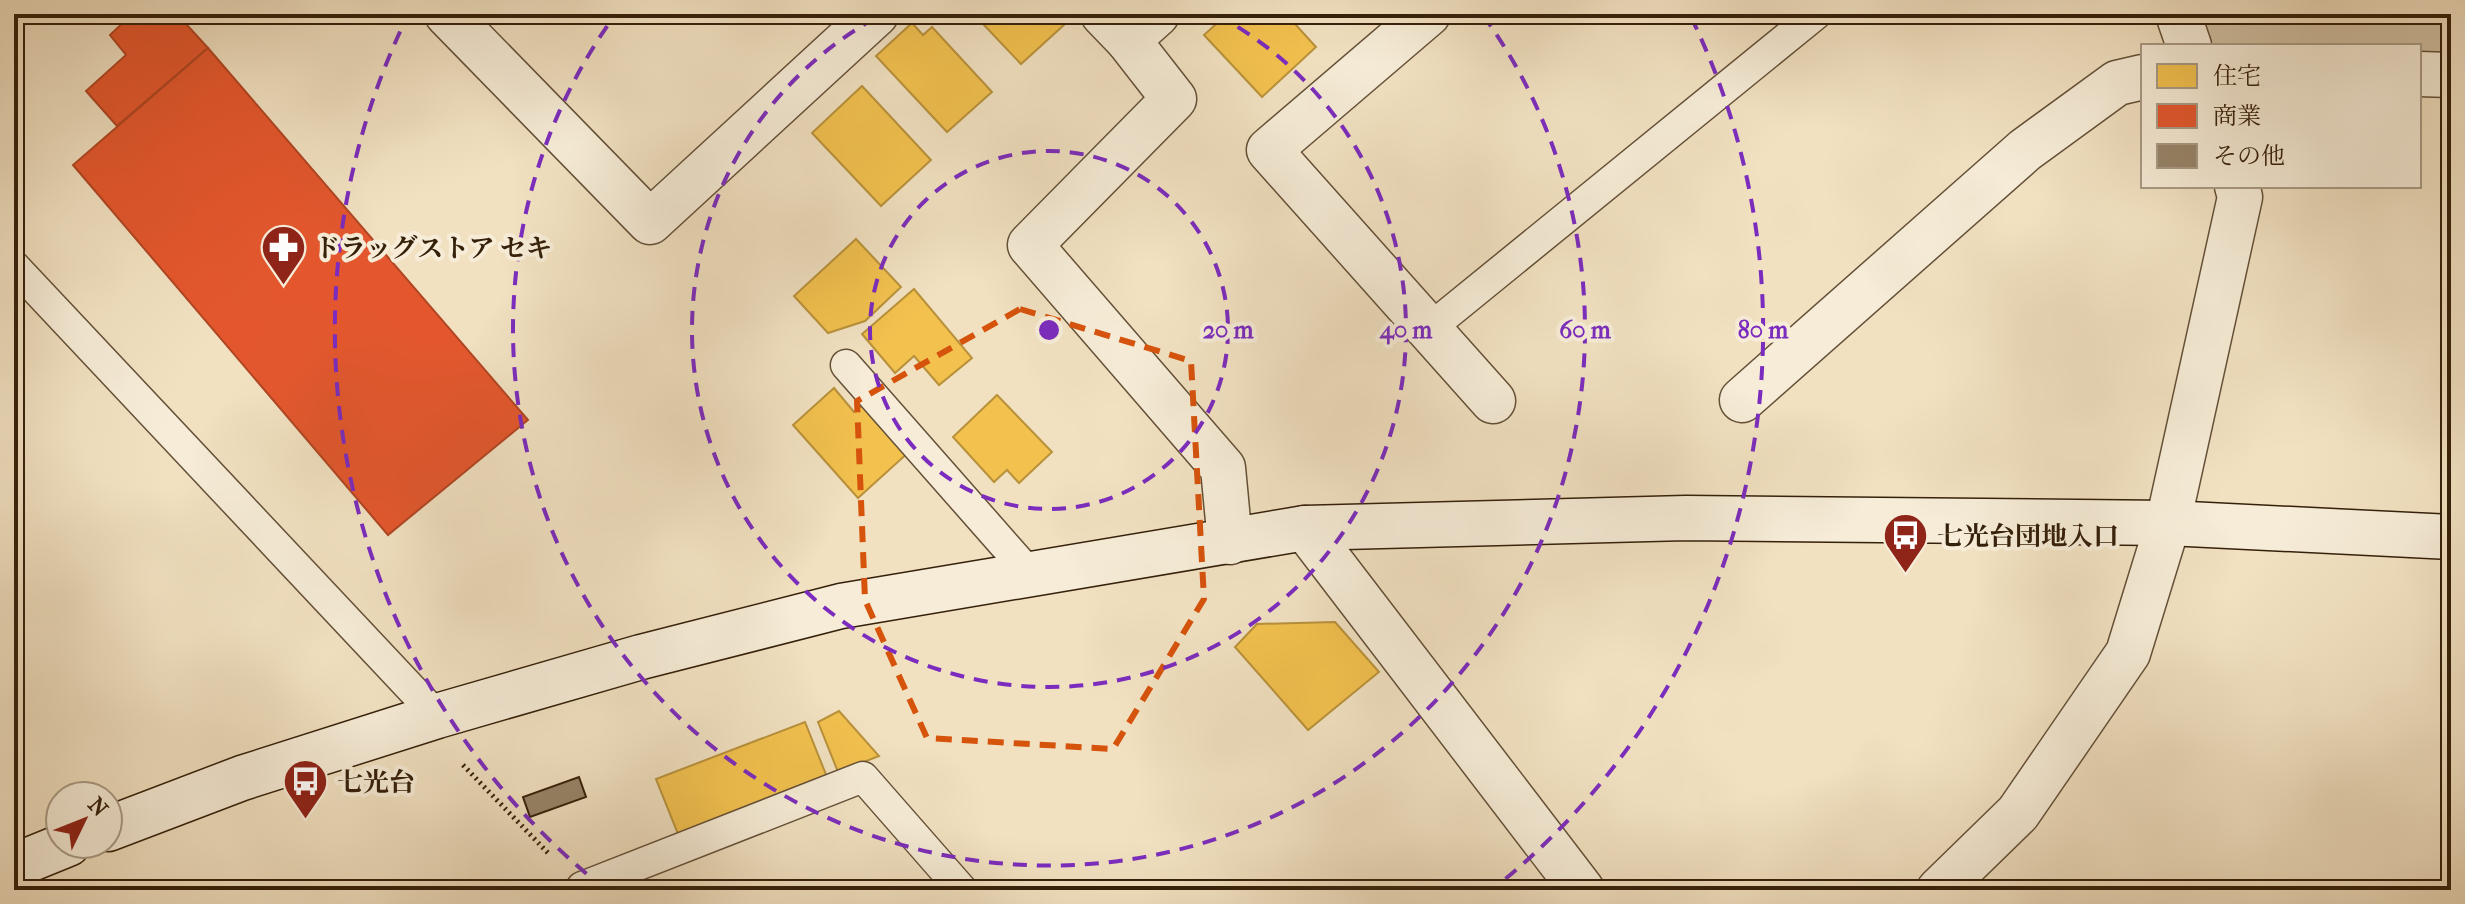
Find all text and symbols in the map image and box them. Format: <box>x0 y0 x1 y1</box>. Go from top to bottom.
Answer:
legend <box>2141 44 2421 188</box>
text: 住宅 <box>2213 62 2261 90</box>
text: 商業 <box>2213 102 2261 130</box>
text: その他 <box>2213 142 2285 170</box>
pharmacy icon: ドラッグストア セキ <box>259 224 307 287</box>
place label: ドラッグストア セキ <box>314 233 552 264</box>
centre of rings <box>1035 316 1063 344</box>
text: 20 m <box>1203 316 1254 344</box>
text: 40 m <box>1379 316 1433 345</box>
text: 60 m <box>1559 316 1612 344</box>
text: 80 m <box>1738 316 1789 344</box>
bus stop icon: 七光台団地入口 <box>1882 512 1930 575</box>
place label: 七光台団地入口 <box>1937 521 2119 552</box>
bus stop icon: 七光台 <box>282 758 330 821</box>
place label: 七光台 <box>337 767 415 798</box>
north arrow <box>44 780 124 860</box>
text: N <box>83 792 113 822</box>

